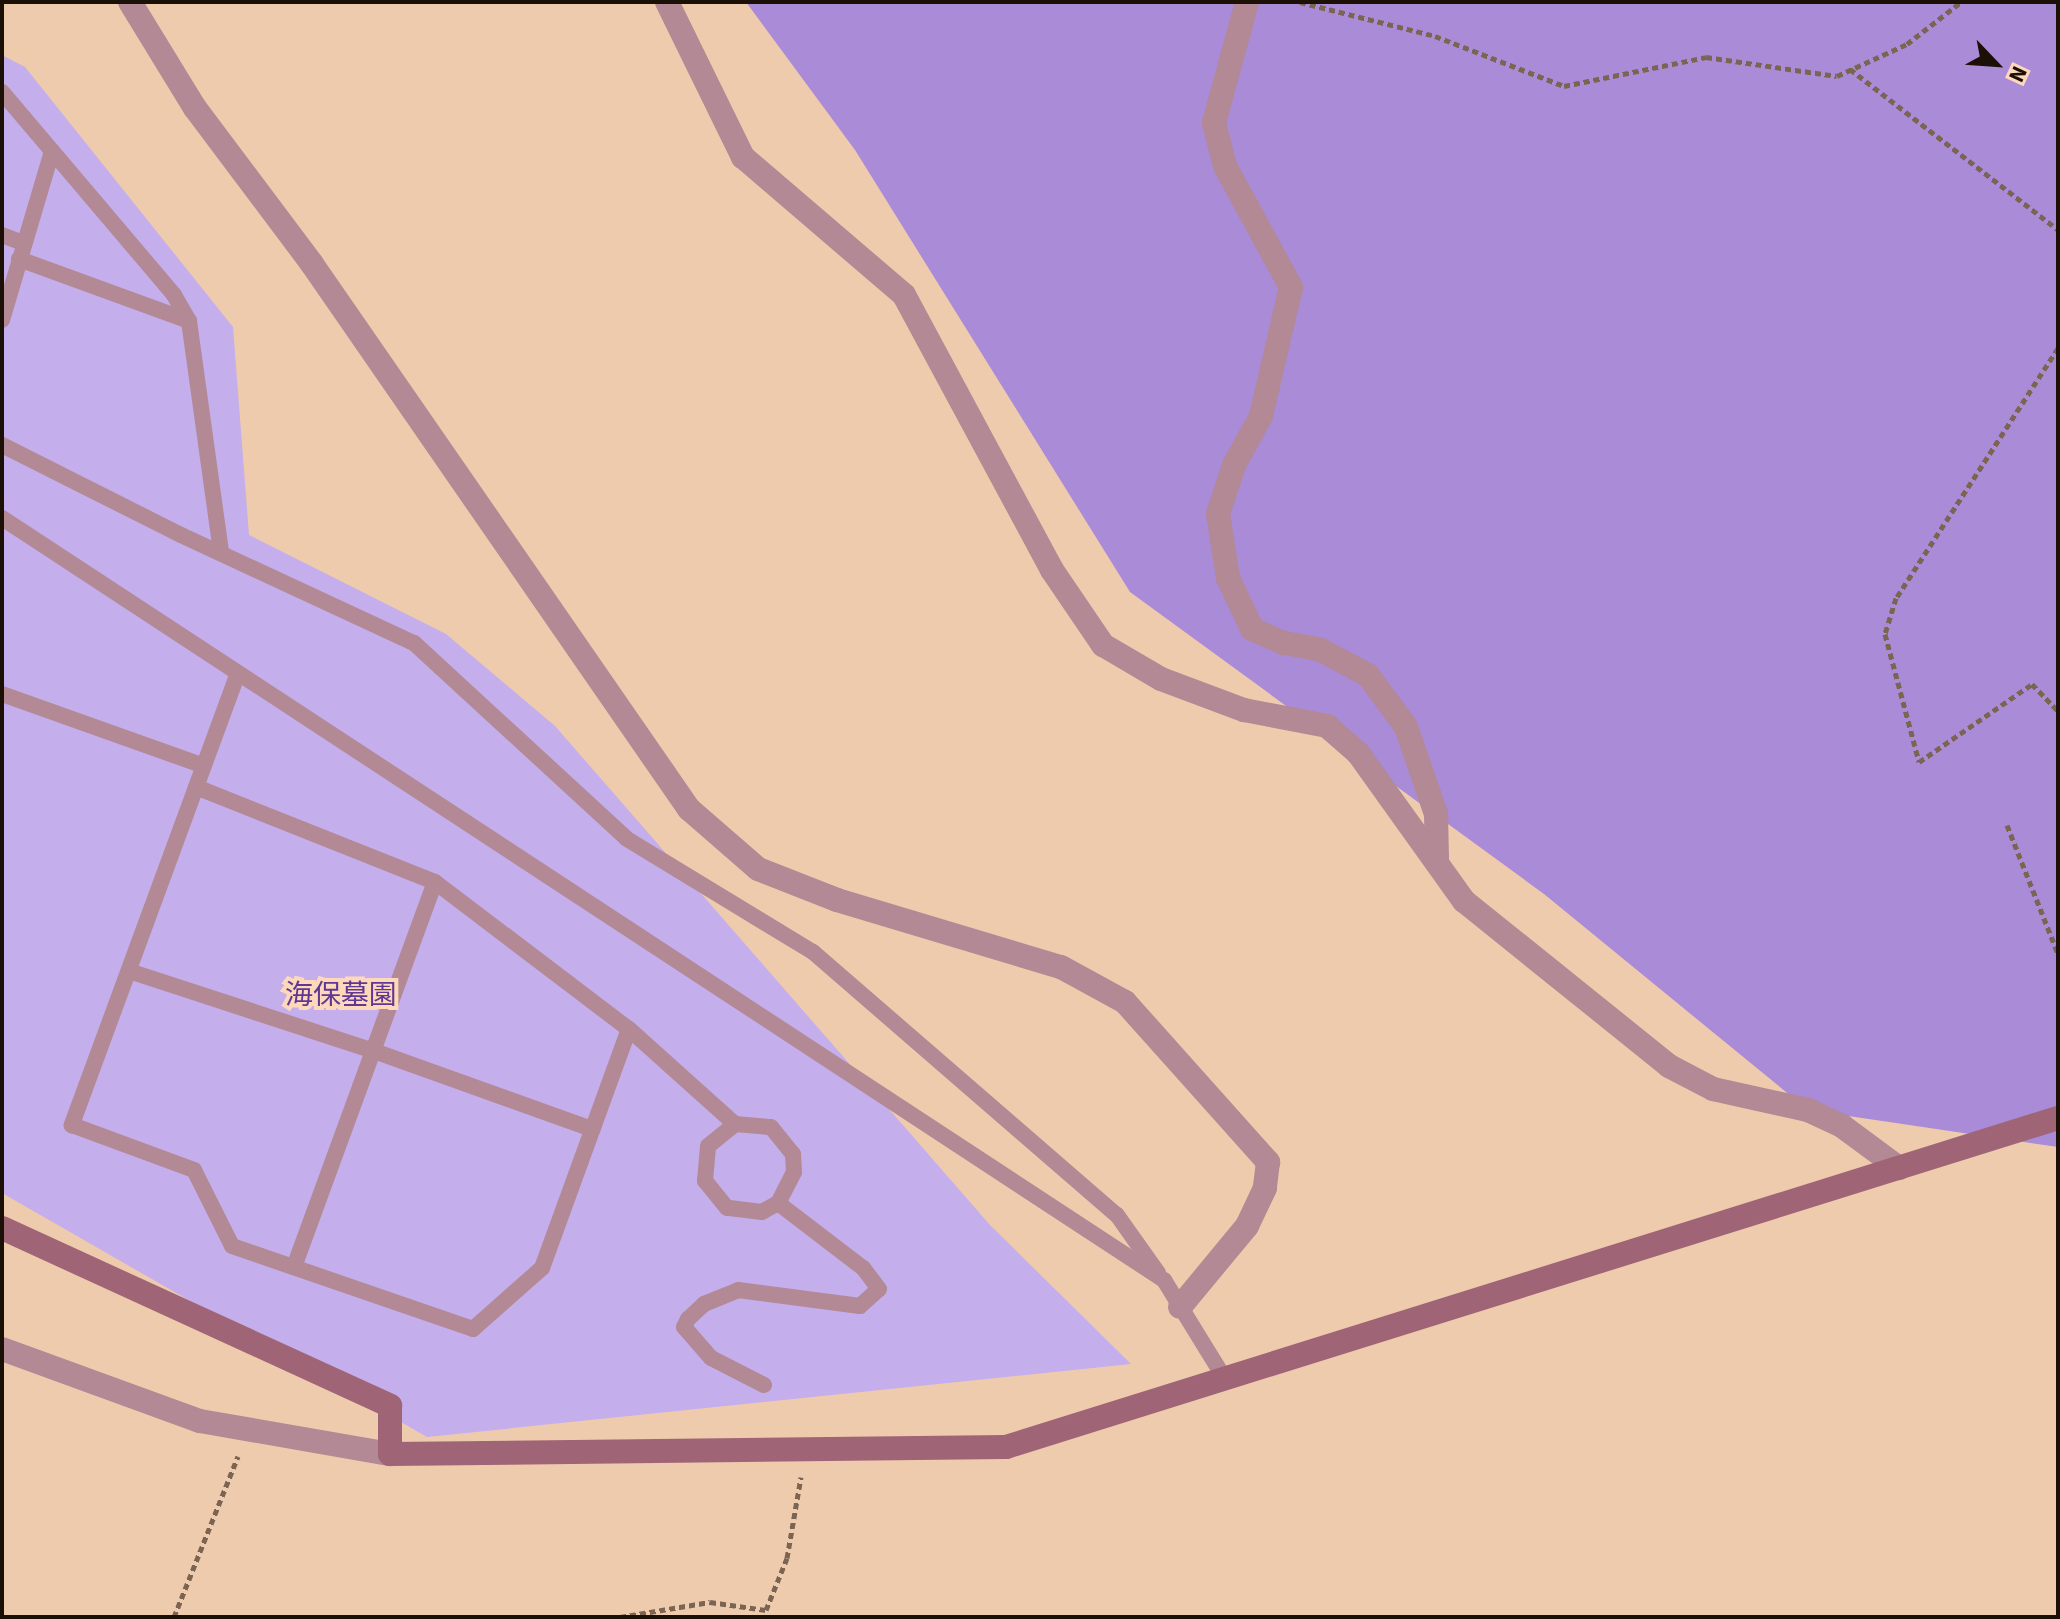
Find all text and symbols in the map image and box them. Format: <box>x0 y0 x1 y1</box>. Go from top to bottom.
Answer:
north arrow <box>1956 24 2036 104</box>
text: N <box>2000 61 2035 88</box>
park label: 海保墓園 <box>285 978 397 1012</box>

